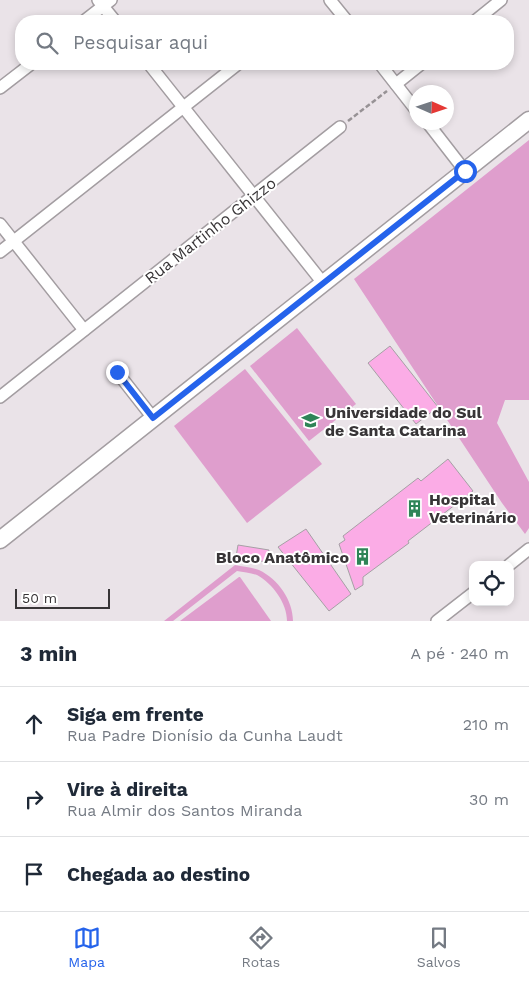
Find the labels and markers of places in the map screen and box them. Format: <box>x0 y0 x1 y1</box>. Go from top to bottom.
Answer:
place label: Universidade do Sul de Santa Catarina <box>325 403 482 440</box>
school or university icon: Universidade do Sul de Santa Catarina <box>301 411 321 431</box>
place label: Hospital Veterinário <box>429 490 517 527</box>
building icon: Hospital Veterinário <box>405 498 425 518</box>
building icon: Bloco Anatômico <box>353 547 373 567</box>
place label: Bloco Anatômico <box>216 548 349 567</box>

